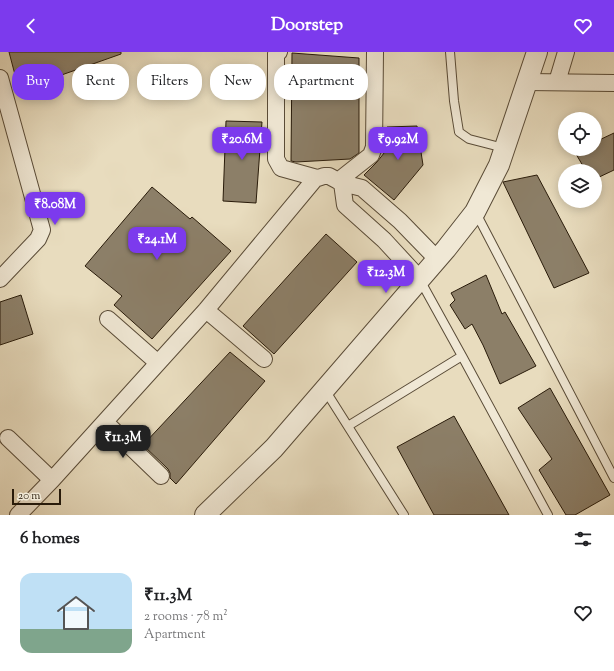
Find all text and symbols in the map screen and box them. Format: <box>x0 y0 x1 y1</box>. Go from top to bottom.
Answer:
text: Doorstep <box>271 13 343 39</box>
icon: back <box>20 15 42 37</box>
icon: heart <box>572 15 594 37</box>
chip: Buy <box>12 64 64 100</box>
chip: Rent <box>72 64 129 100</box>
chip: Filters <box>137 64 202 100</box>
chip: New <box>210 64 266 100</box>
chip: Apartment <box>274 64 368 100</box>
map controls <box>558 112 602 208</box>
button: locate <box>558 112 602 156</box>
pin: ₹20.6M <box>209 127 275 161</box>
pin: ₹9.92M <box>365 127 431 161</box>
text: ₹20.6M <box>221 131 263 149</box>
text: ₹9.92M <box>377 131 419 149</box>
button: layers <box>558 164 602 208</box>
pin: ₹8.08M <box>22 192 88 226</box>
text: ₹8.08M <box>34 196 76 214</box>
pin: ₹24.1M <box>124 227 190 261</box>
text: ₹24.1M <box>137 231 177 249</box>
pin: ₹12.3M <box>353 260 419 294</box>
text: ₹12.3M <box>367 264 405 282</box>
pin: ₹11.3M <box>90 425 156 459</box>
text: ₹11.3M <box>105 429 141 447</box>
scale bar <box>12 487 61 506</box>
text: 20 m <box>18 488 40 504</box>
text: 6 homes <box>20 527 80 551</box>
icon: filters <box>572 528 594 550</box>
text: ₹11.3M <box>144 584 192 608</box>
icon: home <box>52 589 100 637</box>
icon: heart <box>572 602 594 624</box>
text: 2 rooms · 78 m² <box>144 608 228 626</box>
text: Apartment <box>144 626 205 644</box>

